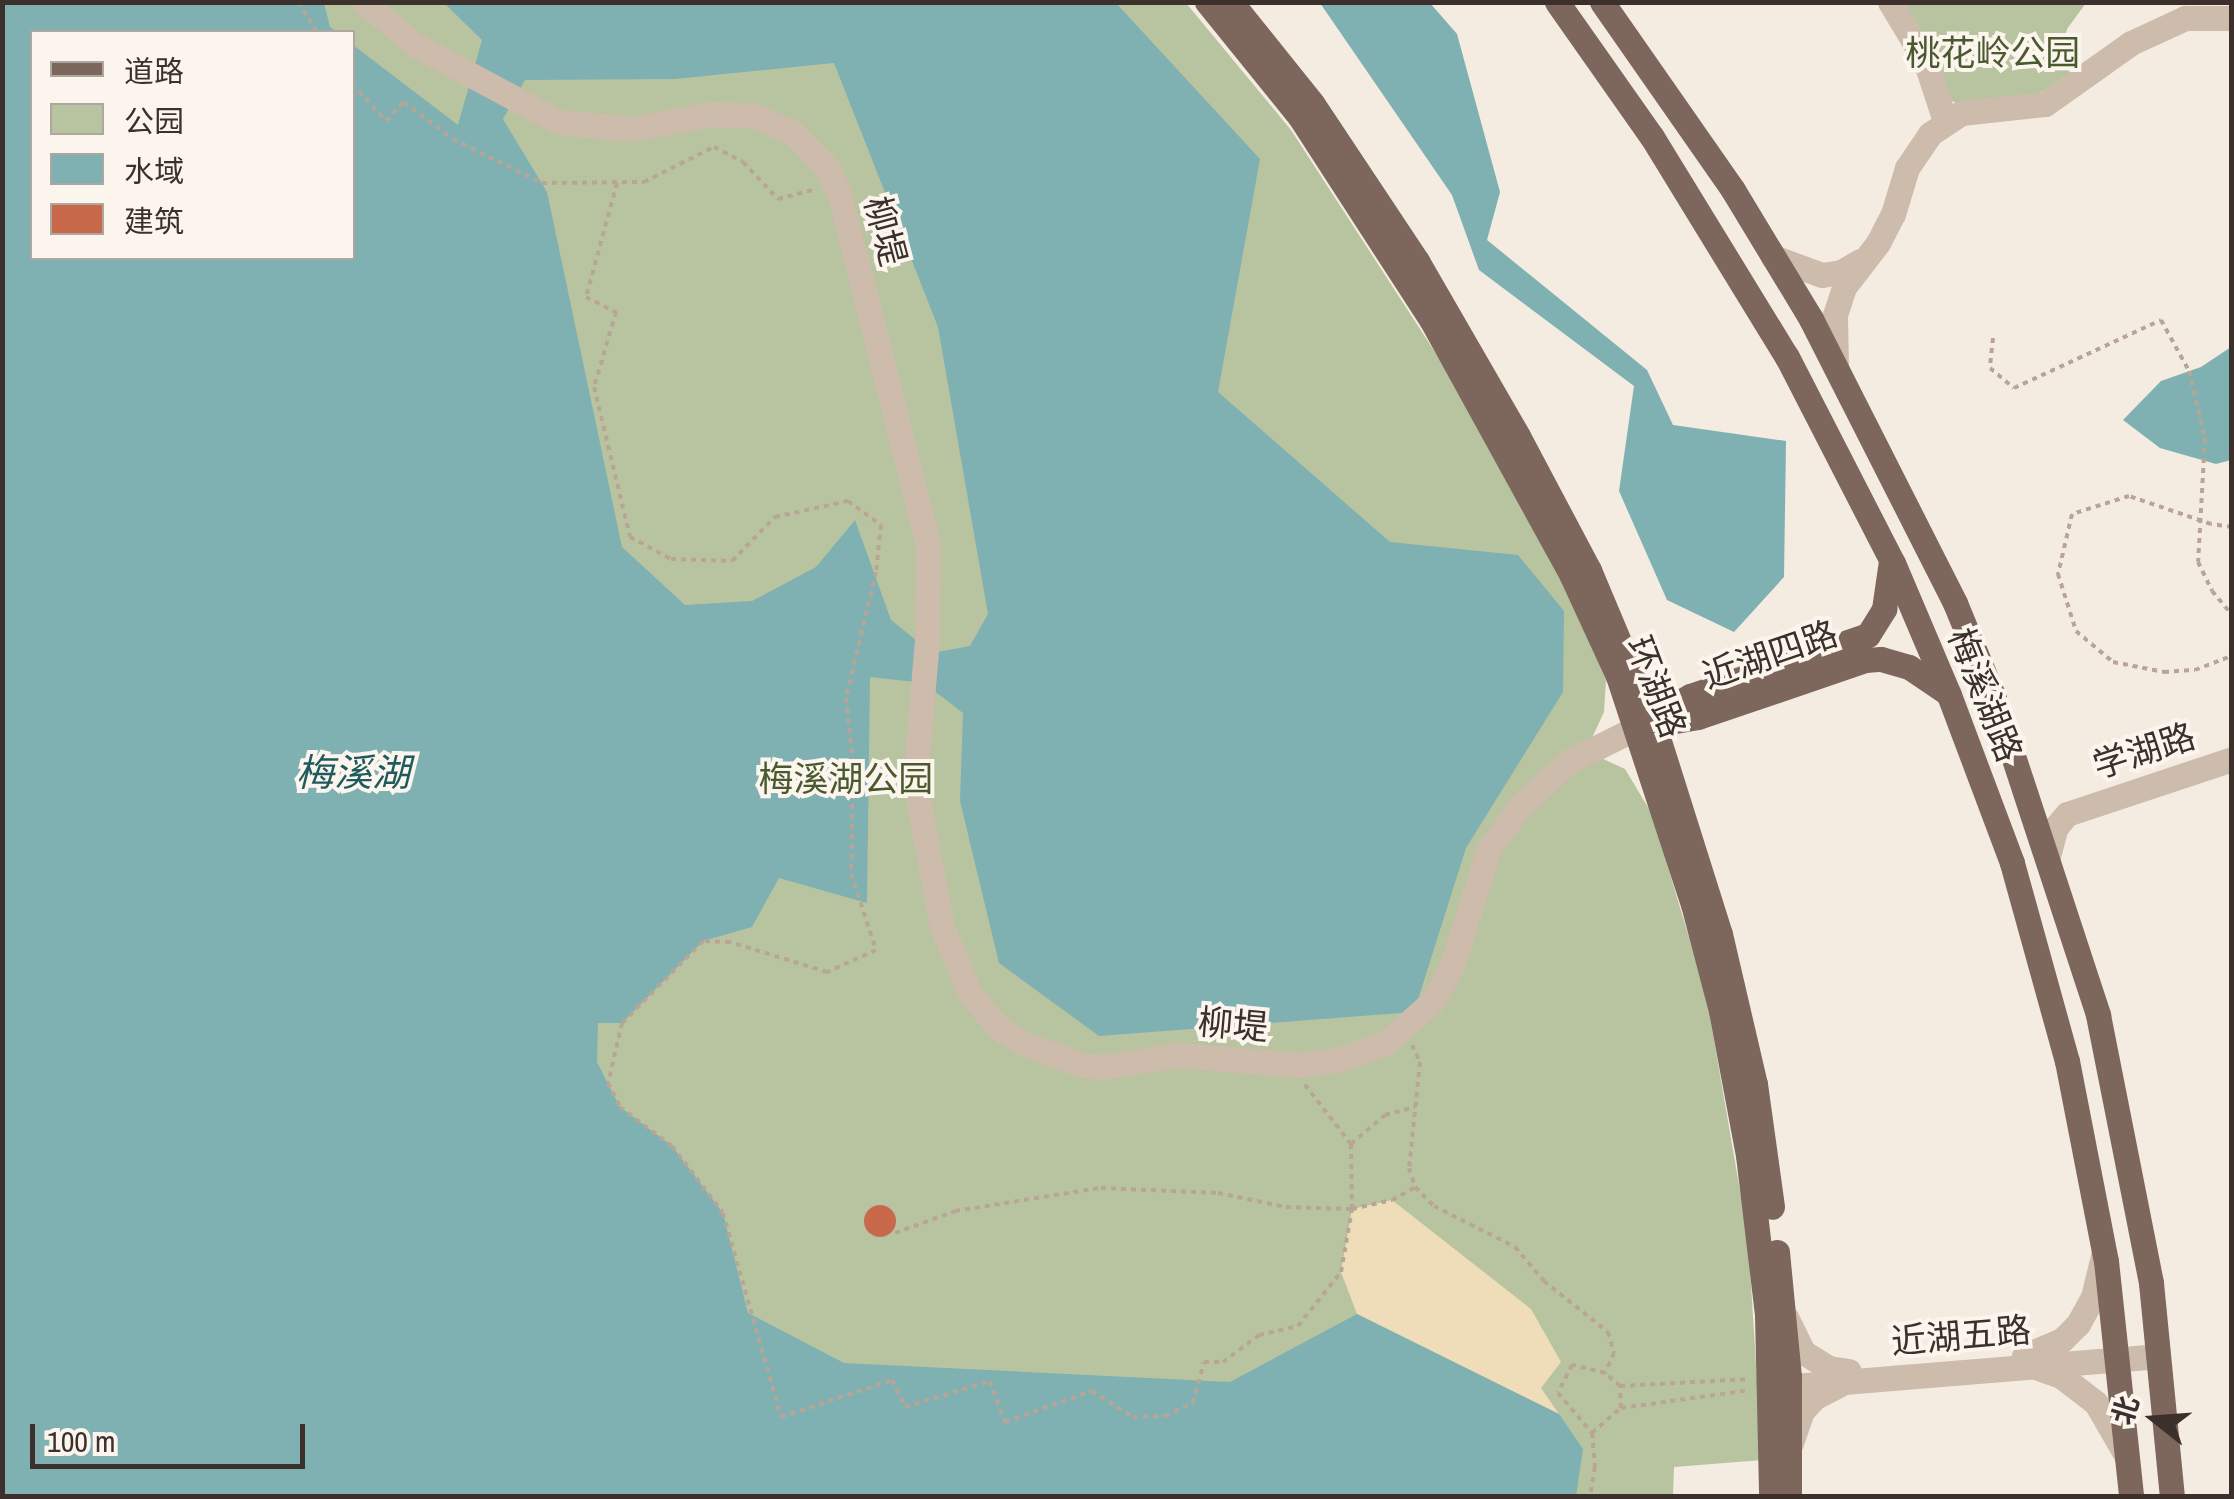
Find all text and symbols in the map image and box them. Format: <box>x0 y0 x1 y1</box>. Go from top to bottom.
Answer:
legend <box>30 30 355 260</box>
park label: 桃花岭公园 <box>1906 32 2080 74</box>
text: 道路 <box>124 51 184 91</box>
text: 公园 <box>124 101 184 141</box>
text: 水域 <box>124 151 184 191</box>
street label: 柳堤 <box>856 192 914 270</box>
text: 建筑 <box>124 201 184 241</box>
street label: 近湖四路 <box>1697 612 1843 698</box>
street label: 梅溪湖路 <box>1939 622 2031 768</box>
street label: 环湖路 <box>1618 630 1694 744</box>
street label: 学湖路 <box>2088 715 2200 787</box>
water label: 梅溪湖 <box>296 750 410 796</box>
park label: 梅溪湖公园 <box>759 758 933 800</box>
street label: 柳堤 <box>1196 1001 1270 1049</box>
street label: 近湖五路 <box>1889 1309 2033 1363</box>
north arrow <box>2104 1369 2204 1469</box>
text: 北 <box>2103 1391 2148 1429</box>
scale bar <box>35 1404 310 1466</box>
text: 100 m <box>47 1421 115 1461</box>

